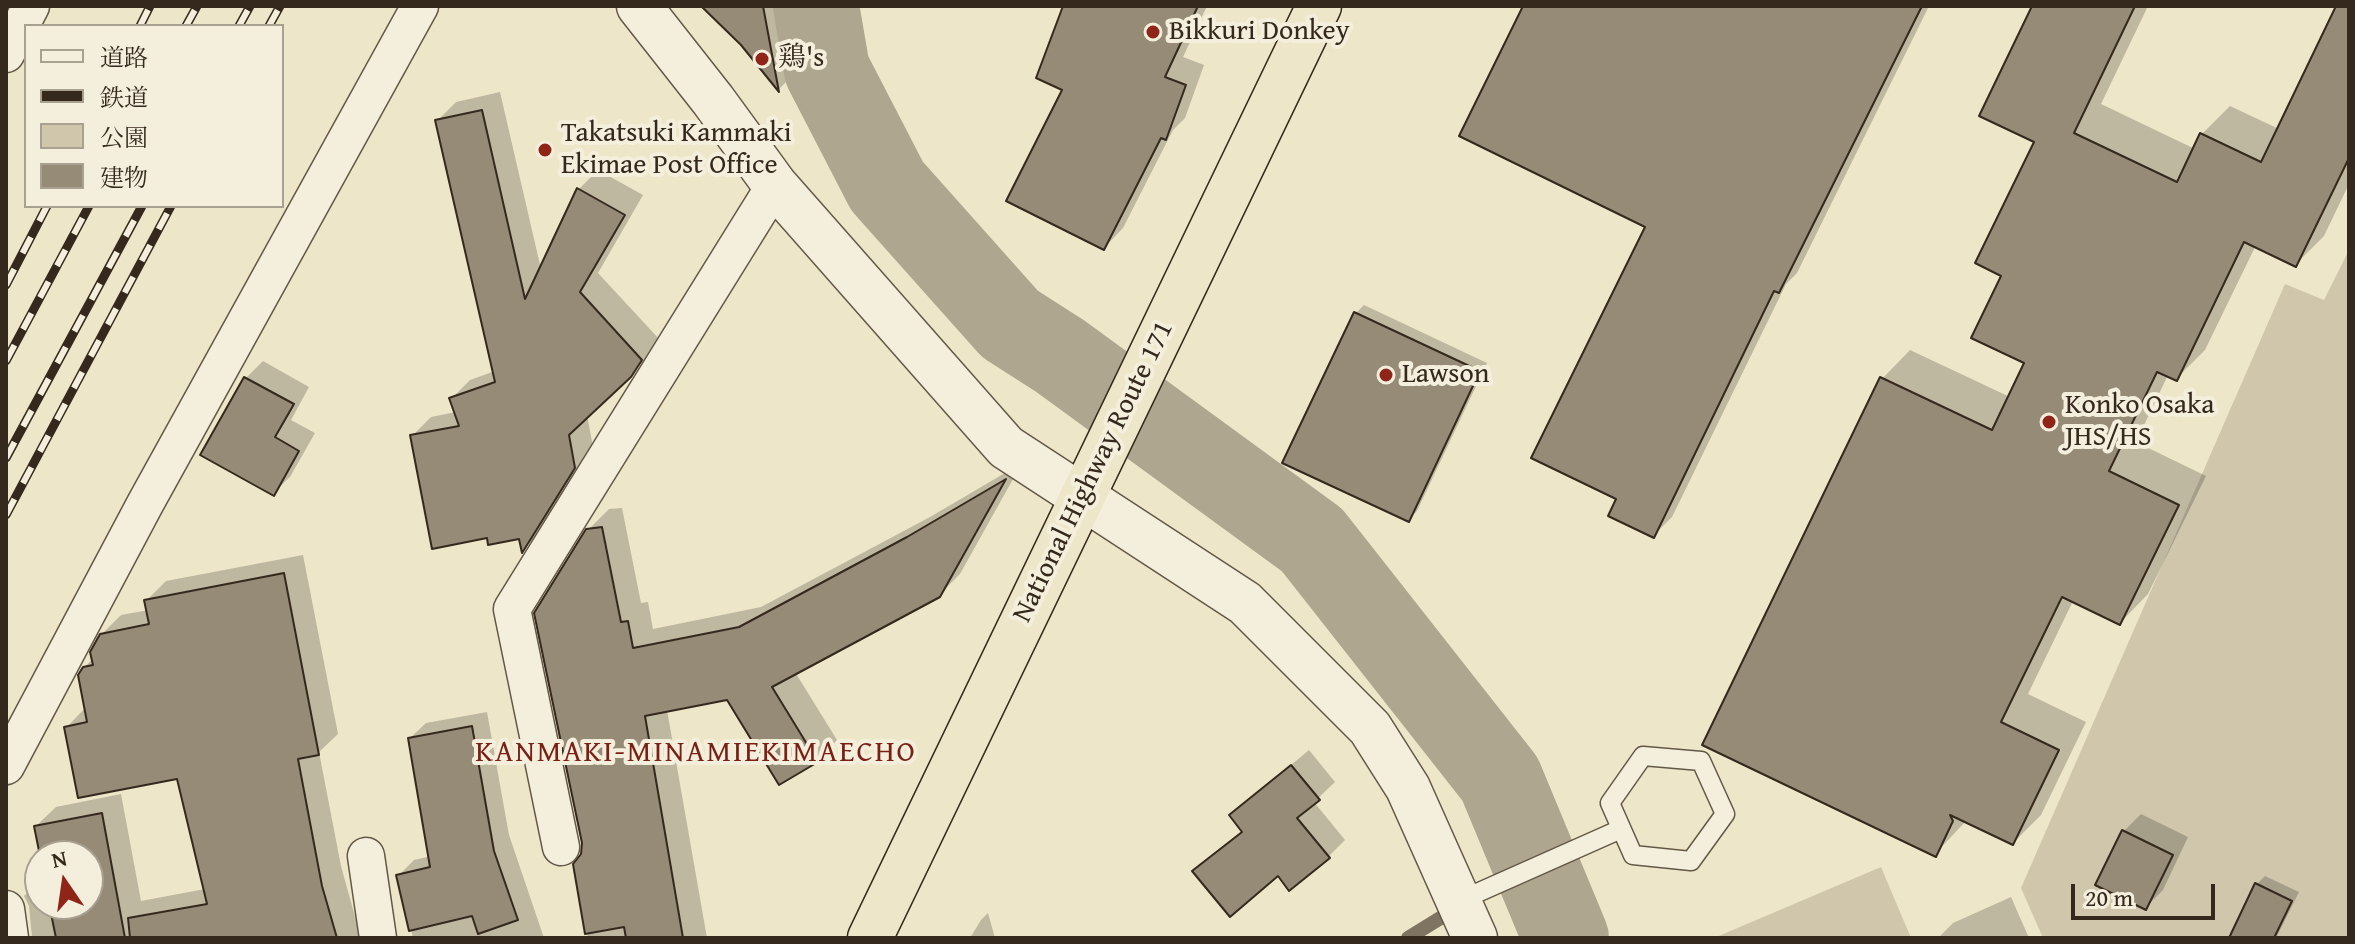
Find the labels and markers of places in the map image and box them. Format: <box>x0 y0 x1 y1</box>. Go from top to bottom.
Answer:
place label: Bikkuri Donkey <box>1169 15 1350 49</box>
marker: Bikkuri Donkey <box>1144 23 1162 41</box>
place label: 鶏's <box>778 42 824 76</box>
marker: 鶏's <box>753 50 771 68</box>
place label: Takatsuki Kammaki Ekimae Post Office <box>561 117 792 183</box>
marker: Takatsuki Kammaki Ekimae Post Office <box>536 141 554 159</box>
place label: Lawson <box>1402 358 1489 392</box>
marker: Lawson <box>1377 366 1395 384</box>
place label: Konko Osaka JHS/HS <box>2065 389 2215 455</box>
marker: Konko Osaka JHS/HS <box>2040 413 2058 431</box>

